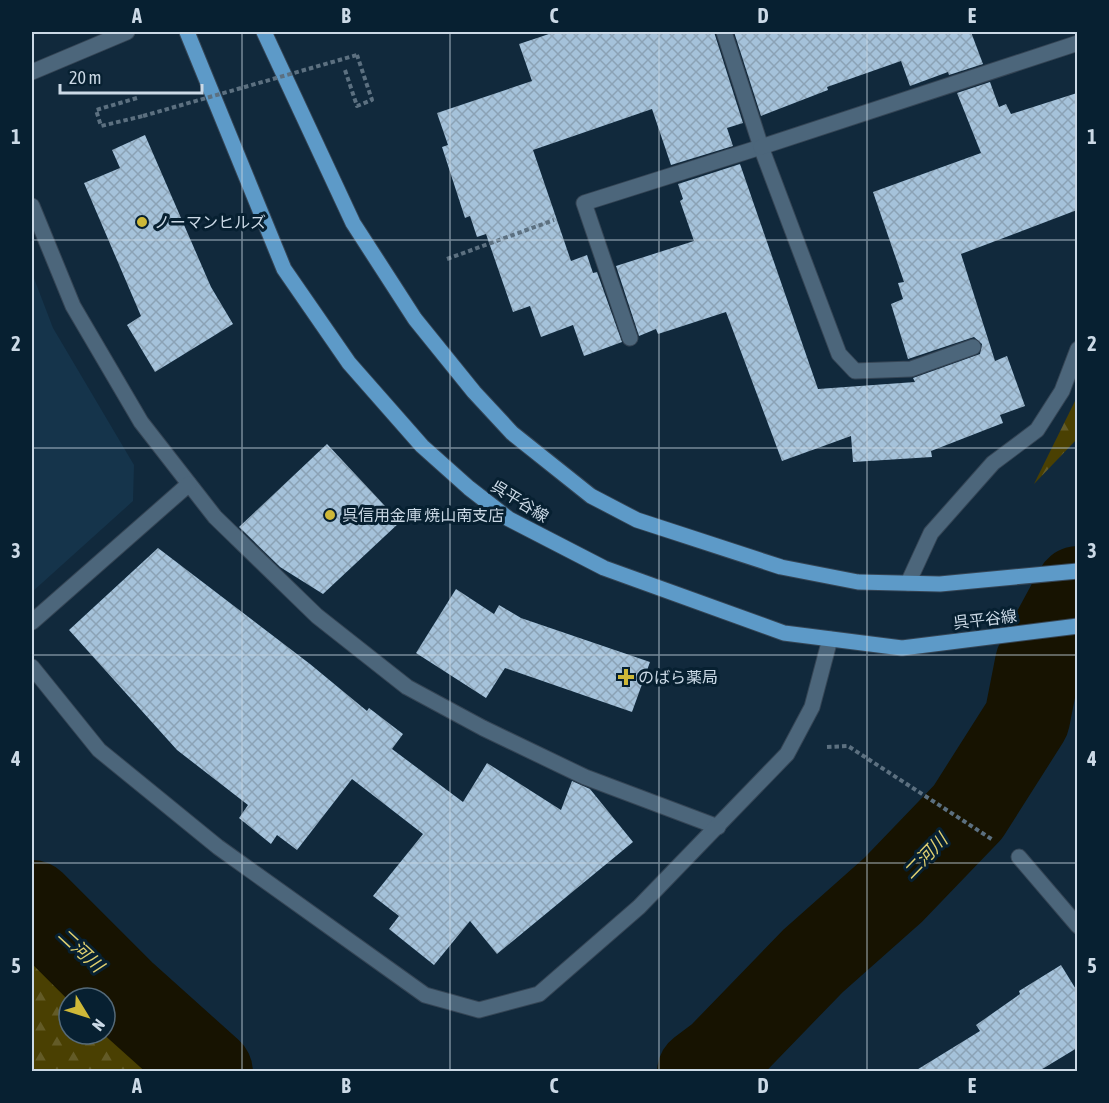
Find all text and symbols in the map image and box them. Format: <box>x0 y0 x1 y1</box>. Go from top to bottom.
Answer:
text: A <box>131 4 142 27</box>
text: B <box>341 4 351 27</box>
text: C <box>550 4 559 27</box>
text: D <box>757 4 769 27</box>
text: E <box>968 4 977 27</box>
scale bar <box>60 57 202 95</box>
text: 20 m <box>69 67 101 88</box>
text: 1 <box>11 125 21 148</box>
text: 1 <box>1087 125 1097 148</box>
place label: ノーマンヒルズ <box>154 213 266 231</box>
marker: ノーマンヒルズ <box>135 215 149 229</box>
text: 2 <box>11 332 21 355</box>
text: 2 <box>1087 332 1097 355</box>
street label: 呉平谷線 <box>488 476 552 526</box>
place label: 呉信用金庫 焼山南支店 <box>342 506 504 524</box>
marker: 呉信用金庫 焼山南支店 <box>323 508 337 522</box>
text: 3 <box>11 539 21 562</box>
text: 3 <box>1087 539 1097 562</box>
street label: 呉平谷線 <box>952 606 1018 632</box>
place label: のばら薬局 <box>638 668 718 686</box>
marker: のばら薬局 <box>619 670 633 684</box>
text: 4 <box>10 747 21 770</box>
text: 4 <box>1086 747 1097 770</box>
water label: 二河川 <box>899 828 953 883</box>
water label: 二河川 <box>54 924 109 977</box>
text: 5 <box>11 954 21 977</box>
text: 5 <box>1087 954 1097 977</box>
north arrow <box>57 986 117 1046</box>
text: N <box>89 1016 109 1035</box>
text: A <box>131 1074 142 1097</box>
text: B <box>341 1074 351 1097</box>
text: C <box>550 1074 559 1097</box>
text: D <box>757 1074 769 1097</box>
text: E <box>968 1074 977 1097</box>

